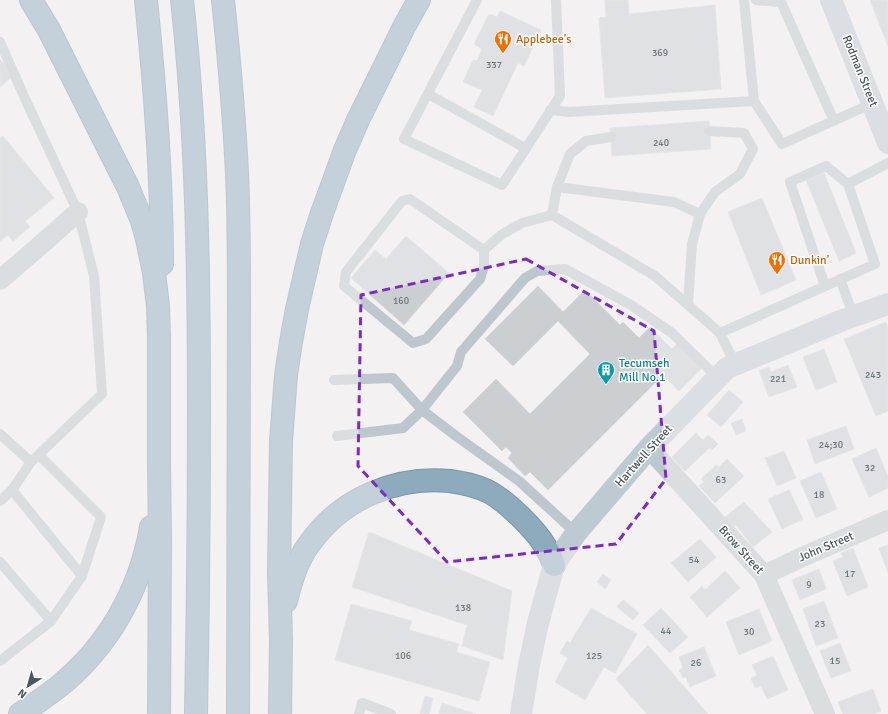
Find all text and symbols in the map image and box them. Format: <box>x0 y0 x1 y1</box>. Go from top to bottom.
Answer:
restaurant icon: Applebee's <box>493 29 513 54</box>
place label: Applebee's <box>516 32 572 47</box>
street label: Rodman Street <box>839 33 881 109</box>
house number: 369 <box>652 47 668 59</box>
house number: 337 <box>486 59 502 71</box>
house number: 240 <box>653 137 669 149</box>
restaurant icon: Dunkin' <box>767 250 787 275</box>
place label: Dunkin' <box>790 253 829 268</box>
house number: 160 <box>393 295 409 307</box>
place label: Tecumseh Mill No.1 <box>619 356 670 385</box>
building icon: Tecumseh Mill No.1 <box>596 360 616 385</box>
house number: 243 <box>865 369 881 381</box>
house number: 221 <box>770 373 786 385</box>
street label: Hartwell Street <box>612 422 676 490</box>
house number: 24;30 <box>819 439 843 451</box>
house number: 32 <box>865 462 875 474</box>
house number: 63 <box>716 474 726 486</box>
house number: 18 <box>814 489 824 501</box>
street label: Brow Street <box>715 523 767 577</box>
street label: John Street <box>796 529 856 565</box>
house number: 54 <box>689 554 700 566</box>
house number: 17 <box>845 568 855 580</box>
house number: 9 <box>806 579 812 591</box>
house number: 138 <box>455 602 471 614</box>
house number: 23 <box>815 618 825 630</box>
house number: 44 <box>661 625 672 637</box>
house number: 30 <box>744 626 754 638</box>
house number: 106 <box>395 650 411 662</box>
house number: 125 <box>586 650 602 662</box>
house number: 15 <box>830 655 840 667</box>
house number: 26 <box>691 657 701 669</box>
north arrow <box>8 666 48 706</box>
text: N <box>15 686 29 701</box>

